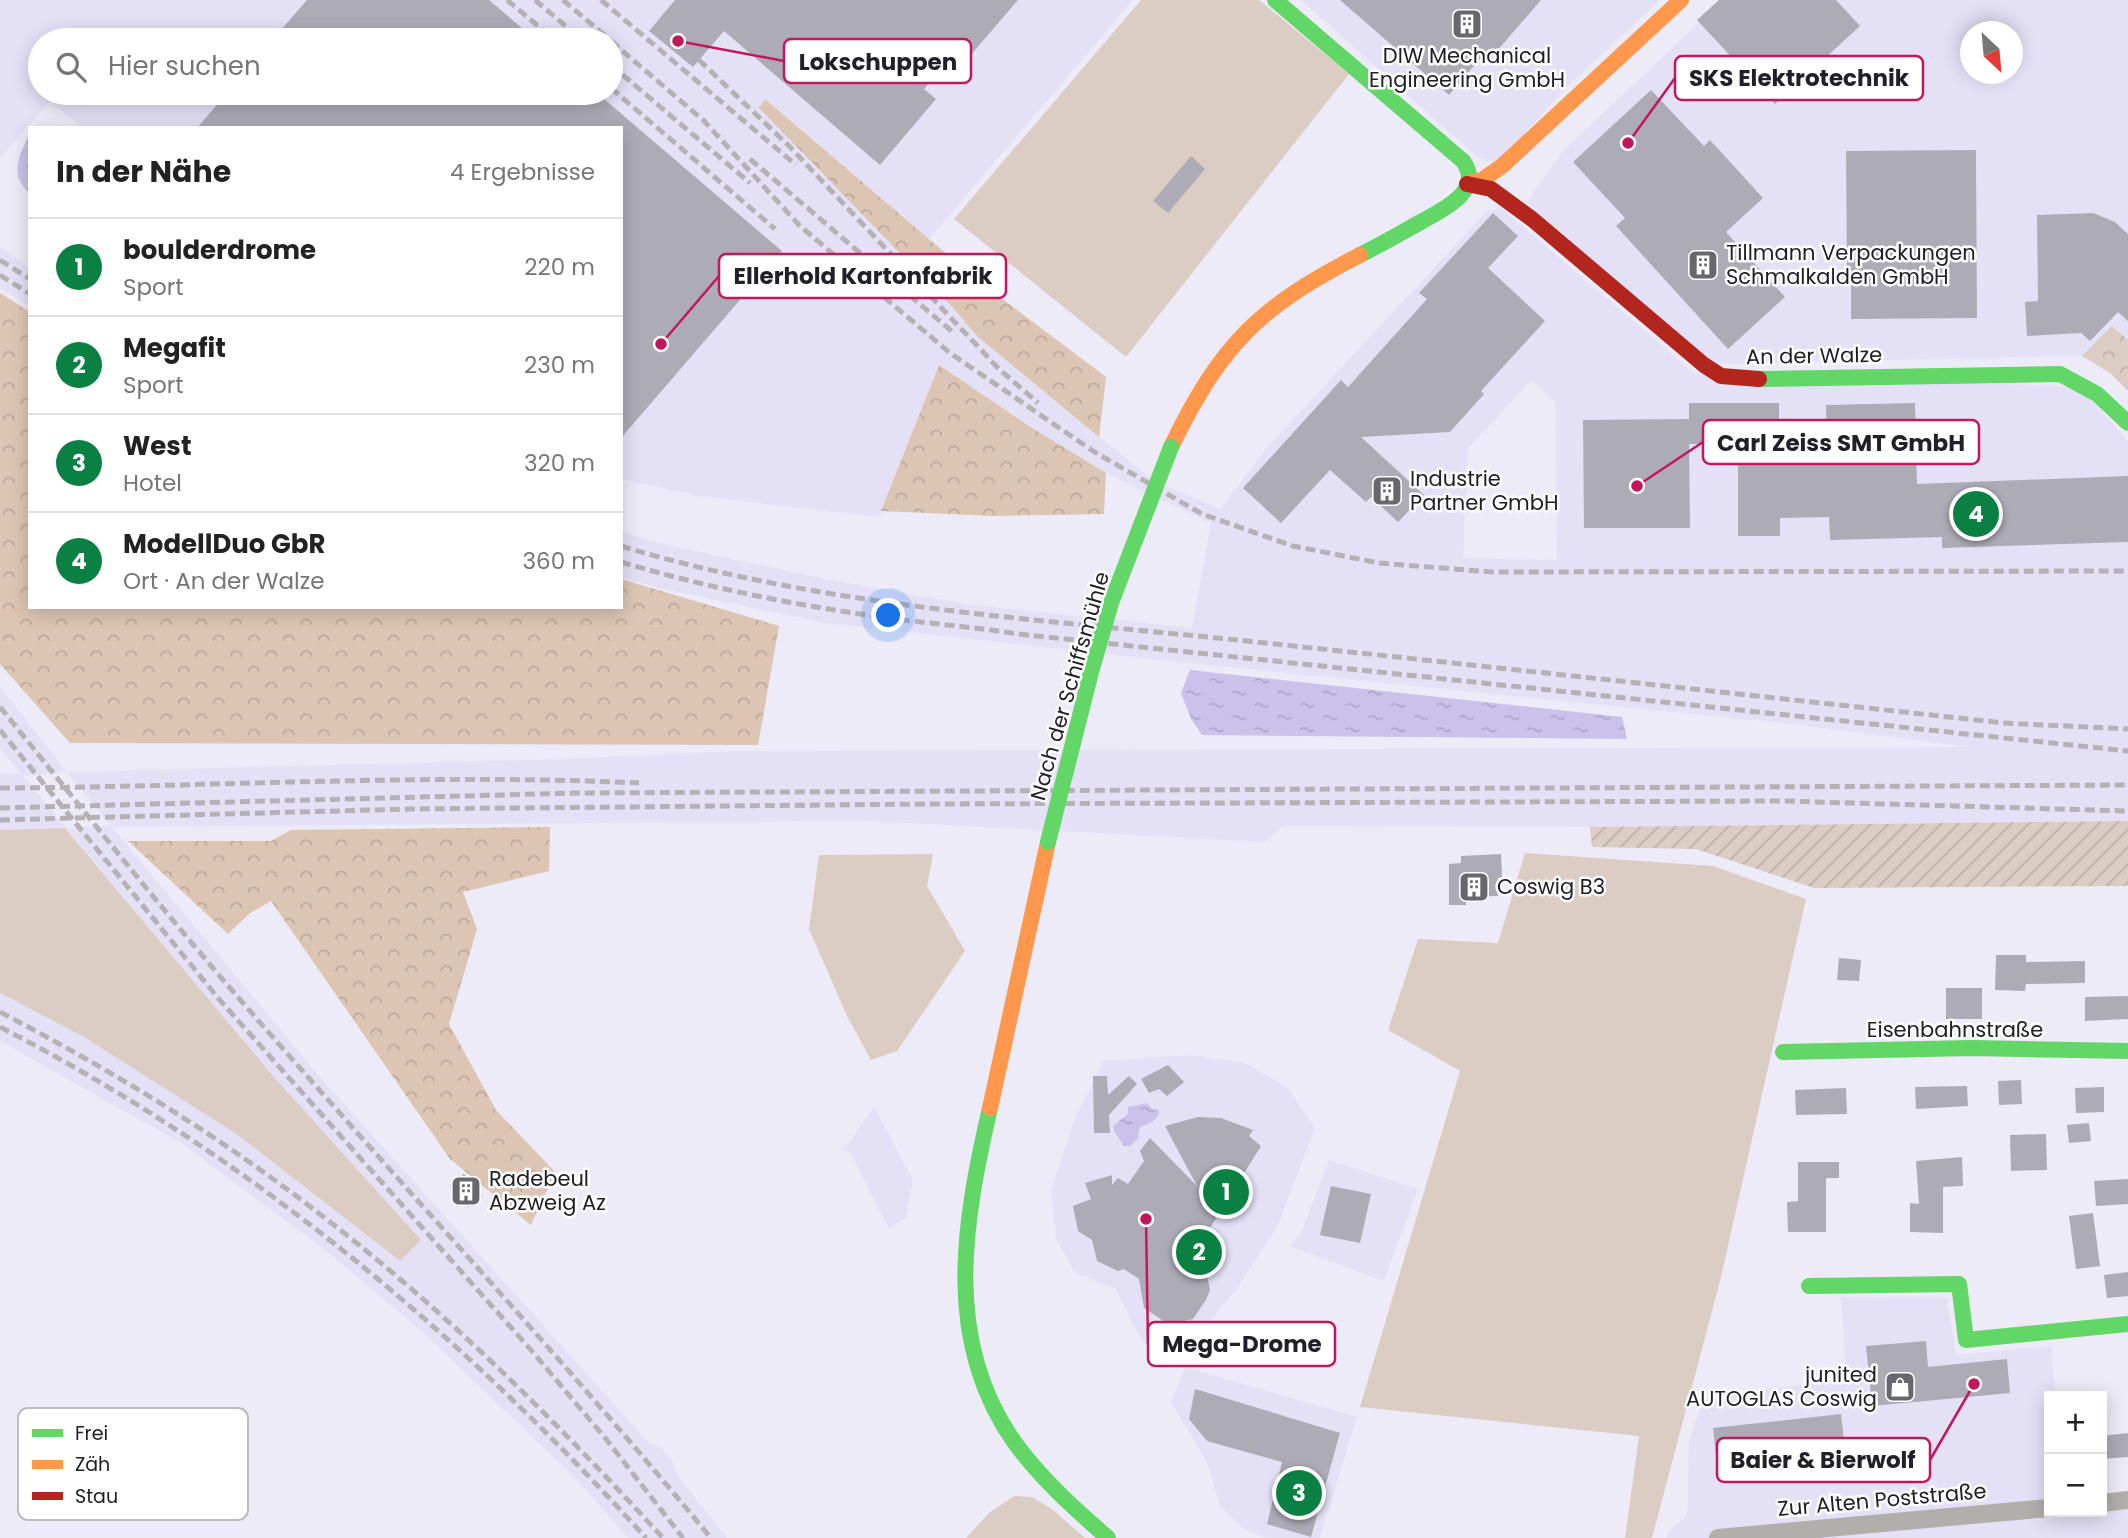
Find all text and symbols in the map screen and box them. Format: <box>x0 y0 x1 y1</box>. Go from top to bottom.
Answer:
building icon: DIW Mechanical Engineering GmbH <box>1450 7 1484 41</box>
north arrow <box>1960 21 2023 84</box>
search box <box>28 28 623 105</box>
callout: Lokschuppen <box>784 39 971 83</box>
place label: DIW Mechanical Engineering GmbH <box>1369 41 1565 94</box>
text: Lokschuppen <box>799 46 957 78</box>
icon: search <box>52 48 90 86</box>
text: Hier suchen <box>108 48 261 84</box>
callout: SKS Elektrotechnik <box>1675 56 1923 100</box>
text: SKS Elektrotechnik <box>1689 62 1910 94</box>
text: In der Nähe <box>56 150 231 193</box>
text: 4 Ergebnisse <box>450 156 595 188</box>
text: boulderdrome <box>123 232 316 268</box>
place label: Tillmann Verpackungen Schmalkalden GmbH <box>1726 238 1976 291</box>
building icon: Tillmann Verpackungen Schmalkalden GmbH <box>1686 248 1720 282</box>
text: 1 <box>75 251 83 283</box>
text: 220 m <box>524 251 595 283</box>
callout: Ellerhold Kartonfabrik <box>719 254 1006 298</box>
text: Ellerhold Kartonfabrik <box>734 260 993 292</box>
text: Sport <box>123 271 184 303</box>
text: Megafit <box>123 330 226 366</box>
street label: An der Walze <box>1746 340 1882 371</box>
text: 2 <box>72 349 86 381</box>
text: 230 m <box>524 349 595 381</box>
text: Sport <box>123 369 184 401</box>
callout: Carl Zeiss SMT GmbH <box>1703 420 1979 464</box>
text: Carl Zeiss SMT GmbH <box>1717 427 1965 459</box>
text: West <box>123 428 191 464</box>
text: 3 <box>72 447 86 479</box>
text: 320 m <box>524 447 595 479</box>
place label: Industrie Partner GmbH <box>1410 464 1558 517</box>
text: Hotel <box>123 467 182 499</box>
building icon: Industrie Partner GmbH <box>1370 474 1404 508</box>
pin: 4 <box>1953 488 1999 540</box>
text: ModellDuo GbR <box>123 526 325 562</box>
text: 4 <box>71 545 87 577</box>
text: 360 m <box>523 545 595 577</box>
text: Ort · An der Walze <box>123 565 324 597</box>
street label: Nach der Schiffsmühle <box>1023 568 1116 804</box>
your location <box>871 598 905 632</box>
building icon: Coswig B3 <box>1457 870 1491 904</box>
place label: Coswig B3 <box>1497 872 1605 901</box>
street label: Eisenbahnstraße <box>1867 1015 2043 1044</box>
place label: Radebeul Abzweig Az <box>489 1164 606 1217</box>
pin: 1 <box>1203 1166 1249 1218</box>
building icon: Radebeul Abzweig Az <box>449 1174 483 1208</box>
pin: 2 <box>1176 1226 1222 1278</box>
callout: Mega-Drome <box>1148 1322 1335 1366</box>
text: Mega-Drome <box>1162 1328 1322 1360</box>
place label: junited AUTOGLAS Coswig <box>1686 1360 1877 1413</box>
shop icon: junited AUTOGLAS Coswig <box>1883 1370 1917 1404</box>
map controls <box>2044 1391 2107 1517</box>
button: + <box>2044 1391 2107 1454</box>
legend <box>18 1408 248 1520</box>
text: Frei <box>75 1420 108 1447</box>
callout: Baier & Bierwolf <box>1717 1438 1930 1482</box>
text: Baier & Bierwolf <box>1730 1444 1916 1476</box>
text: Zäh <box>75 1451 110 1478</box>
button: − <box>2044 1454 2107 1517</box>
pin: 3 <box>1276 1467 1322 1519</box>
street label: Zur Alten Poststraße <box>1776 1476 1988 1523</box>
text: Stau <box>75 1483 118 1510</box>

